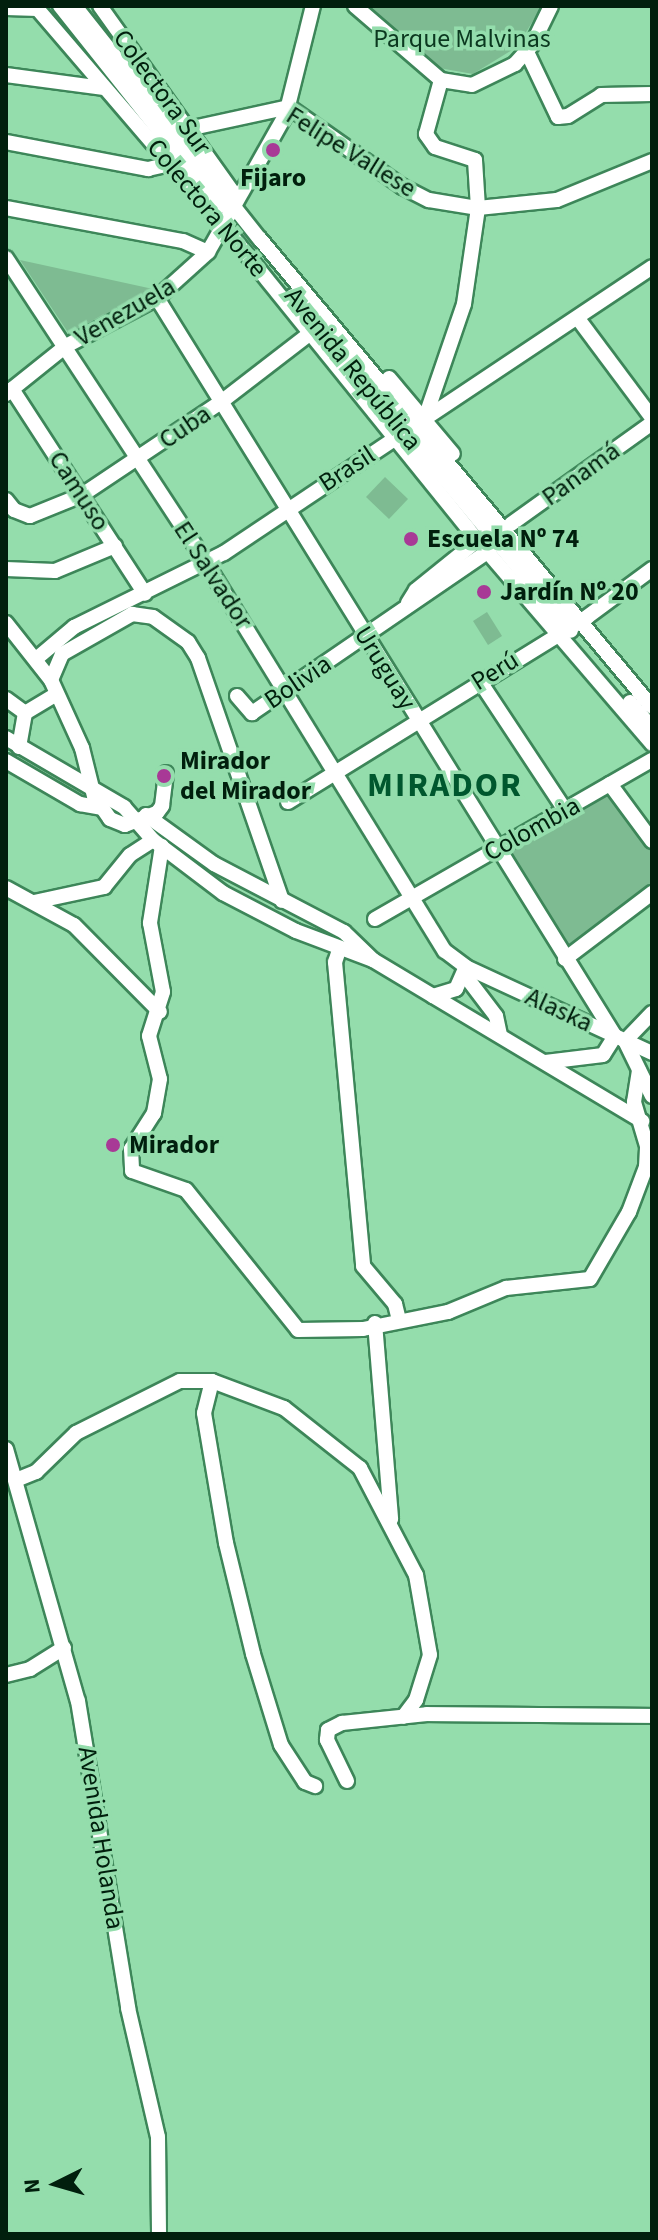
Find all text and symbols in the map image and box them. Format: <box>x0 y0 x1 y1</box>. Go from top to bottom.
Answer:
park label: Parque Malvinas <box>373 23 551 55</box>
street label: Colectora Sur <box>106 24 218 160</box>
street label: Felipe Vallese <box>280 100 422 204</box>
street label: Colectora Norte <box>140 133 274 283</box>
marker: Fijaro <box>264 141 282 159</box>
place label: Fijaro <box>240 162 306 194</box>
street label: Venezuela <box>69 271 181 353</box>
street label: Avenida República <box>278 281 428 457</box>
street label: Cuba <box>153 398 217 456</box>
street label: Panamá <box>536 435 626 513</box>
street label: Brasil <box>313 439 381 499</box>
street label: Camuso <box>42 445 116 537</box>
street label: El Salvador <box>167 516 259 634</box>
place label: Escuela Nº 74 <box>427 523 579 555</box>
marker: Escuela Nº 74 <box>402 530 420 548</box>
place label: Jardín Nº 20 <box>500 576 639 608</box>
marker: Jardín Nº 20 <box>475 583 493 601</box>
street label: Uruguay <box>347 621 423 715</box>
street label: Perú <box>465 644 525 698</box>
street label: Bolivia <box>259 648 337 716</box>
place label: Mirador del Mirador <box>180 745 311 806</box>
district label: MIRADOR <box>367 766 523 806</box>
marker: Mirador del Mirador <box>155 767 173 785</box>
street label: Colombia <box>478 790 586 868</box>
street label: Alaska <box>520 981 598 1039</box>
place label: Mirador <box>129 1129 219 1161</box>
marker: Mirador <box>104 1136 122 1154</box>
street label: Avenida Holanda <box>71 1744 131 1932</box>
north arrow <box>16 2144 96 2224</box>
text: N <box>16 2177 49 2195</box>

